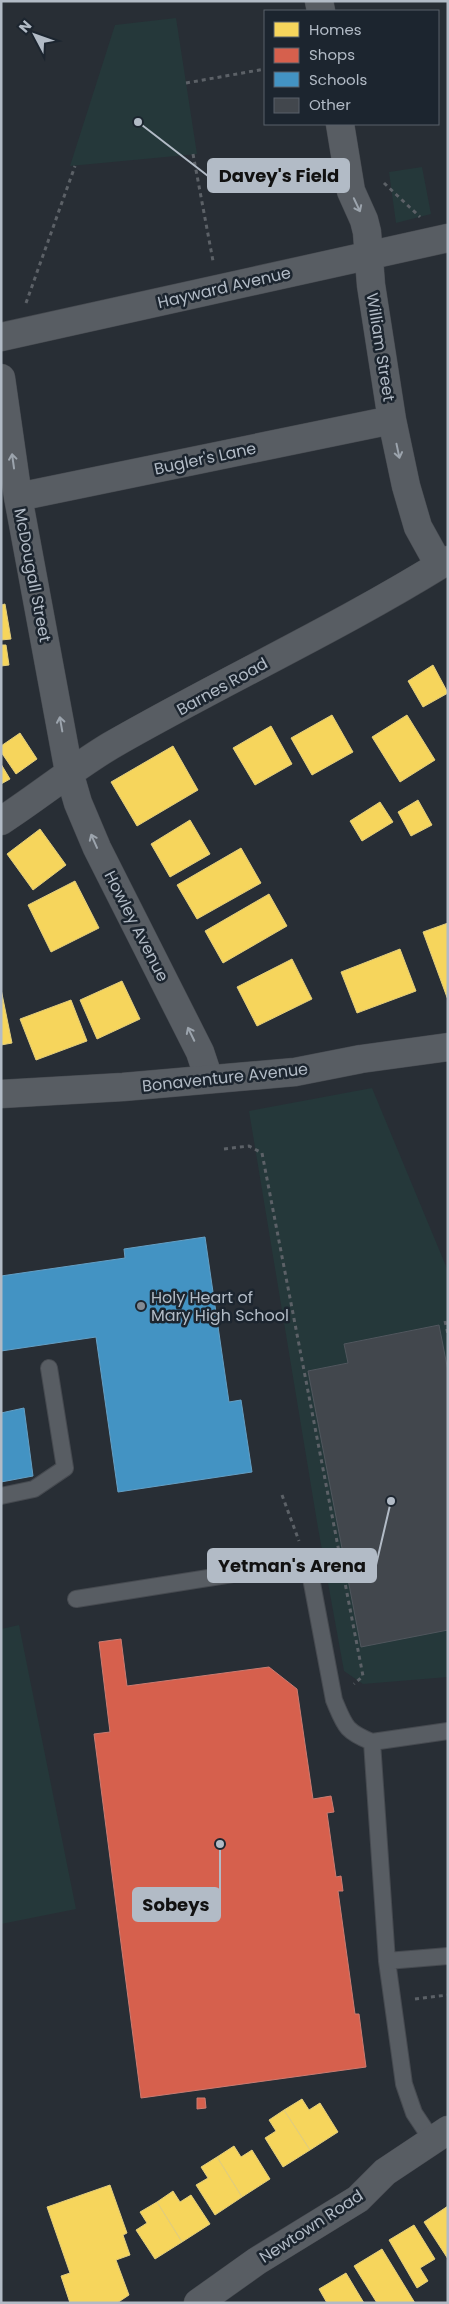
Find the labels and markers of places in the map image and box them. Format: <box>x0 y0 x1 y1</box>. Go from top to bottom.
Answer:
callout: Davey's Field <box>208 159 349 192</box>
place label: Holy Heart of Mary High School <box>151 1286 289 1327</box>
marker: Holy Heart of Mary High School <box>135 1300 147 1312</box>
callout: Yetman's Arena <box>208 1549 376 1582</box>
callout: Sobeys <box>133 1888 220 1921</box>

